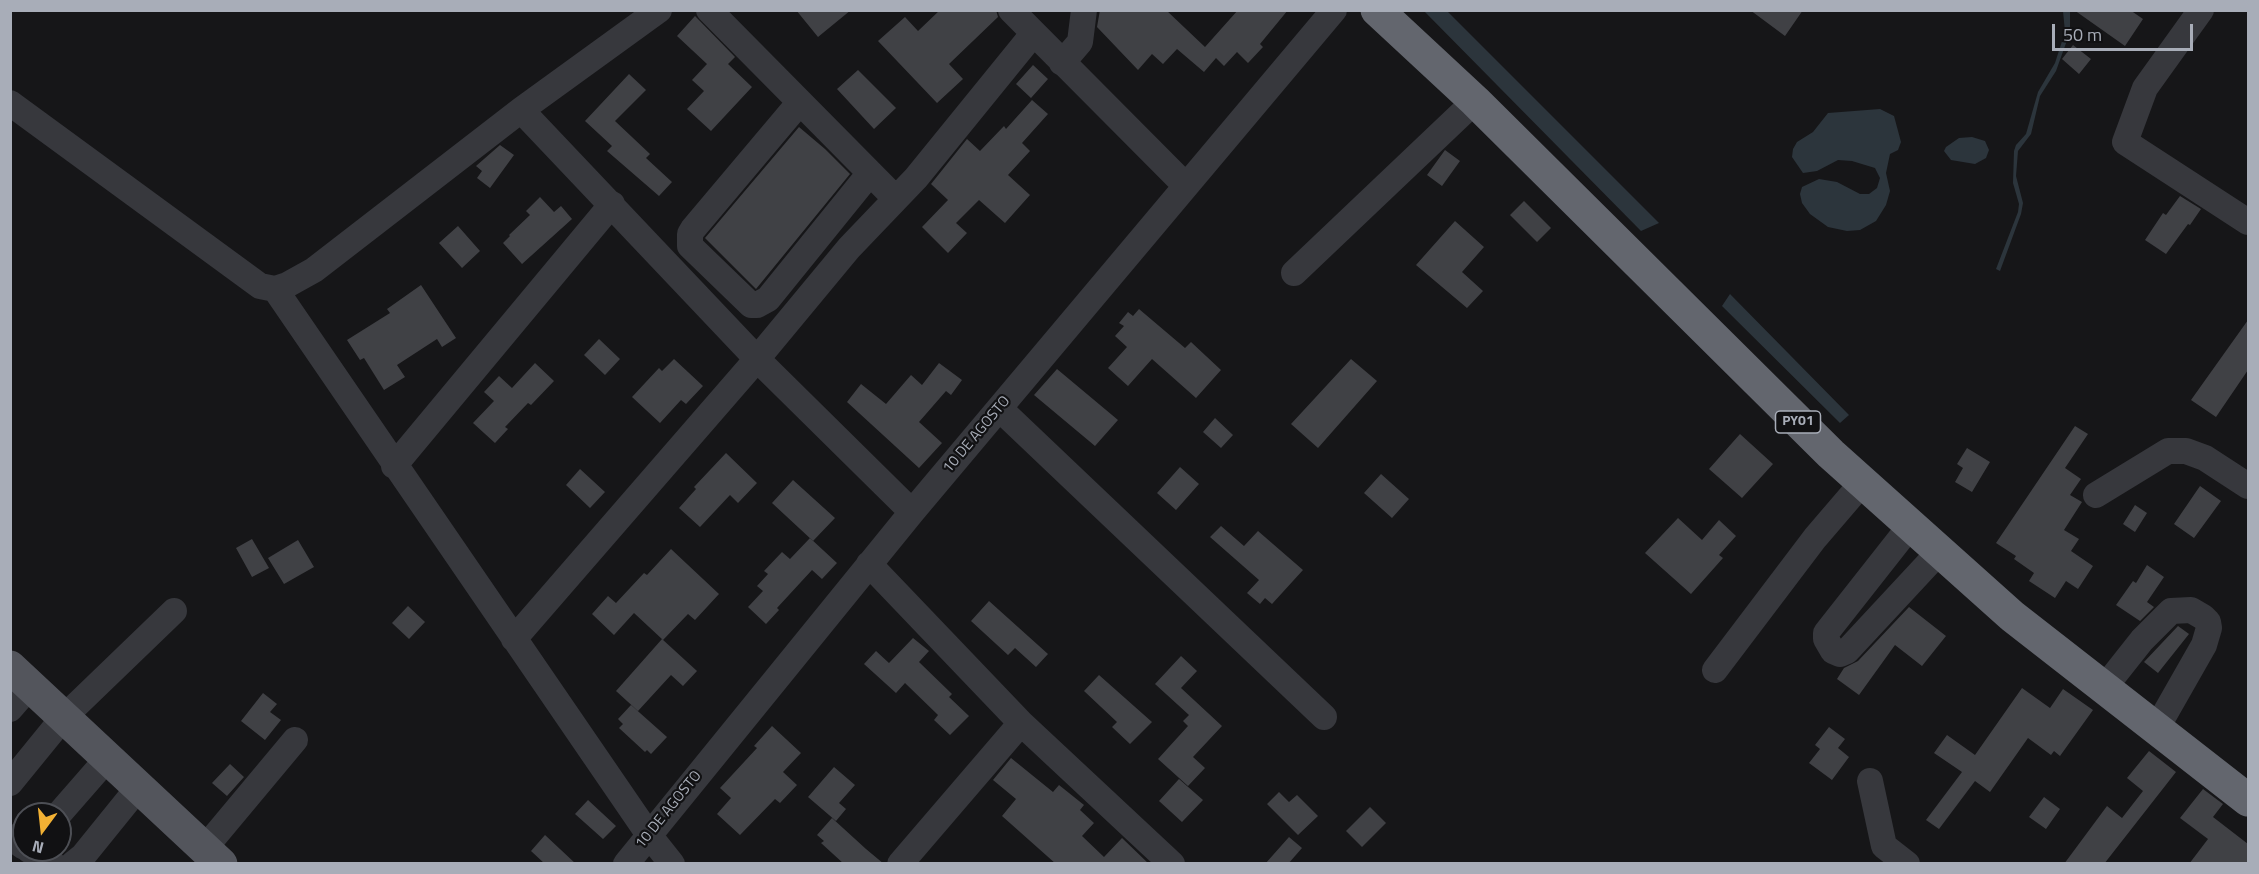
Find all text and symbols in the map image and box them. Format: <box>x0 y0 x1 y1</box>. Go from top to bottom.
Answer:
scale bar <box>2055 12 2196 50</box>
text: 50 m <box>2063 21 2102 48</box>
street label: 10 DE AGOSTO <box>940 393 1014 477</box>
road number: PY01 <box>1776 411 1820 433</box>
street label: 10 DE AGOSTO <box>632 767 706 853</box>
north arrow <box>12 802 72 862</box>
text: N <box>29 834 46 860</box>

